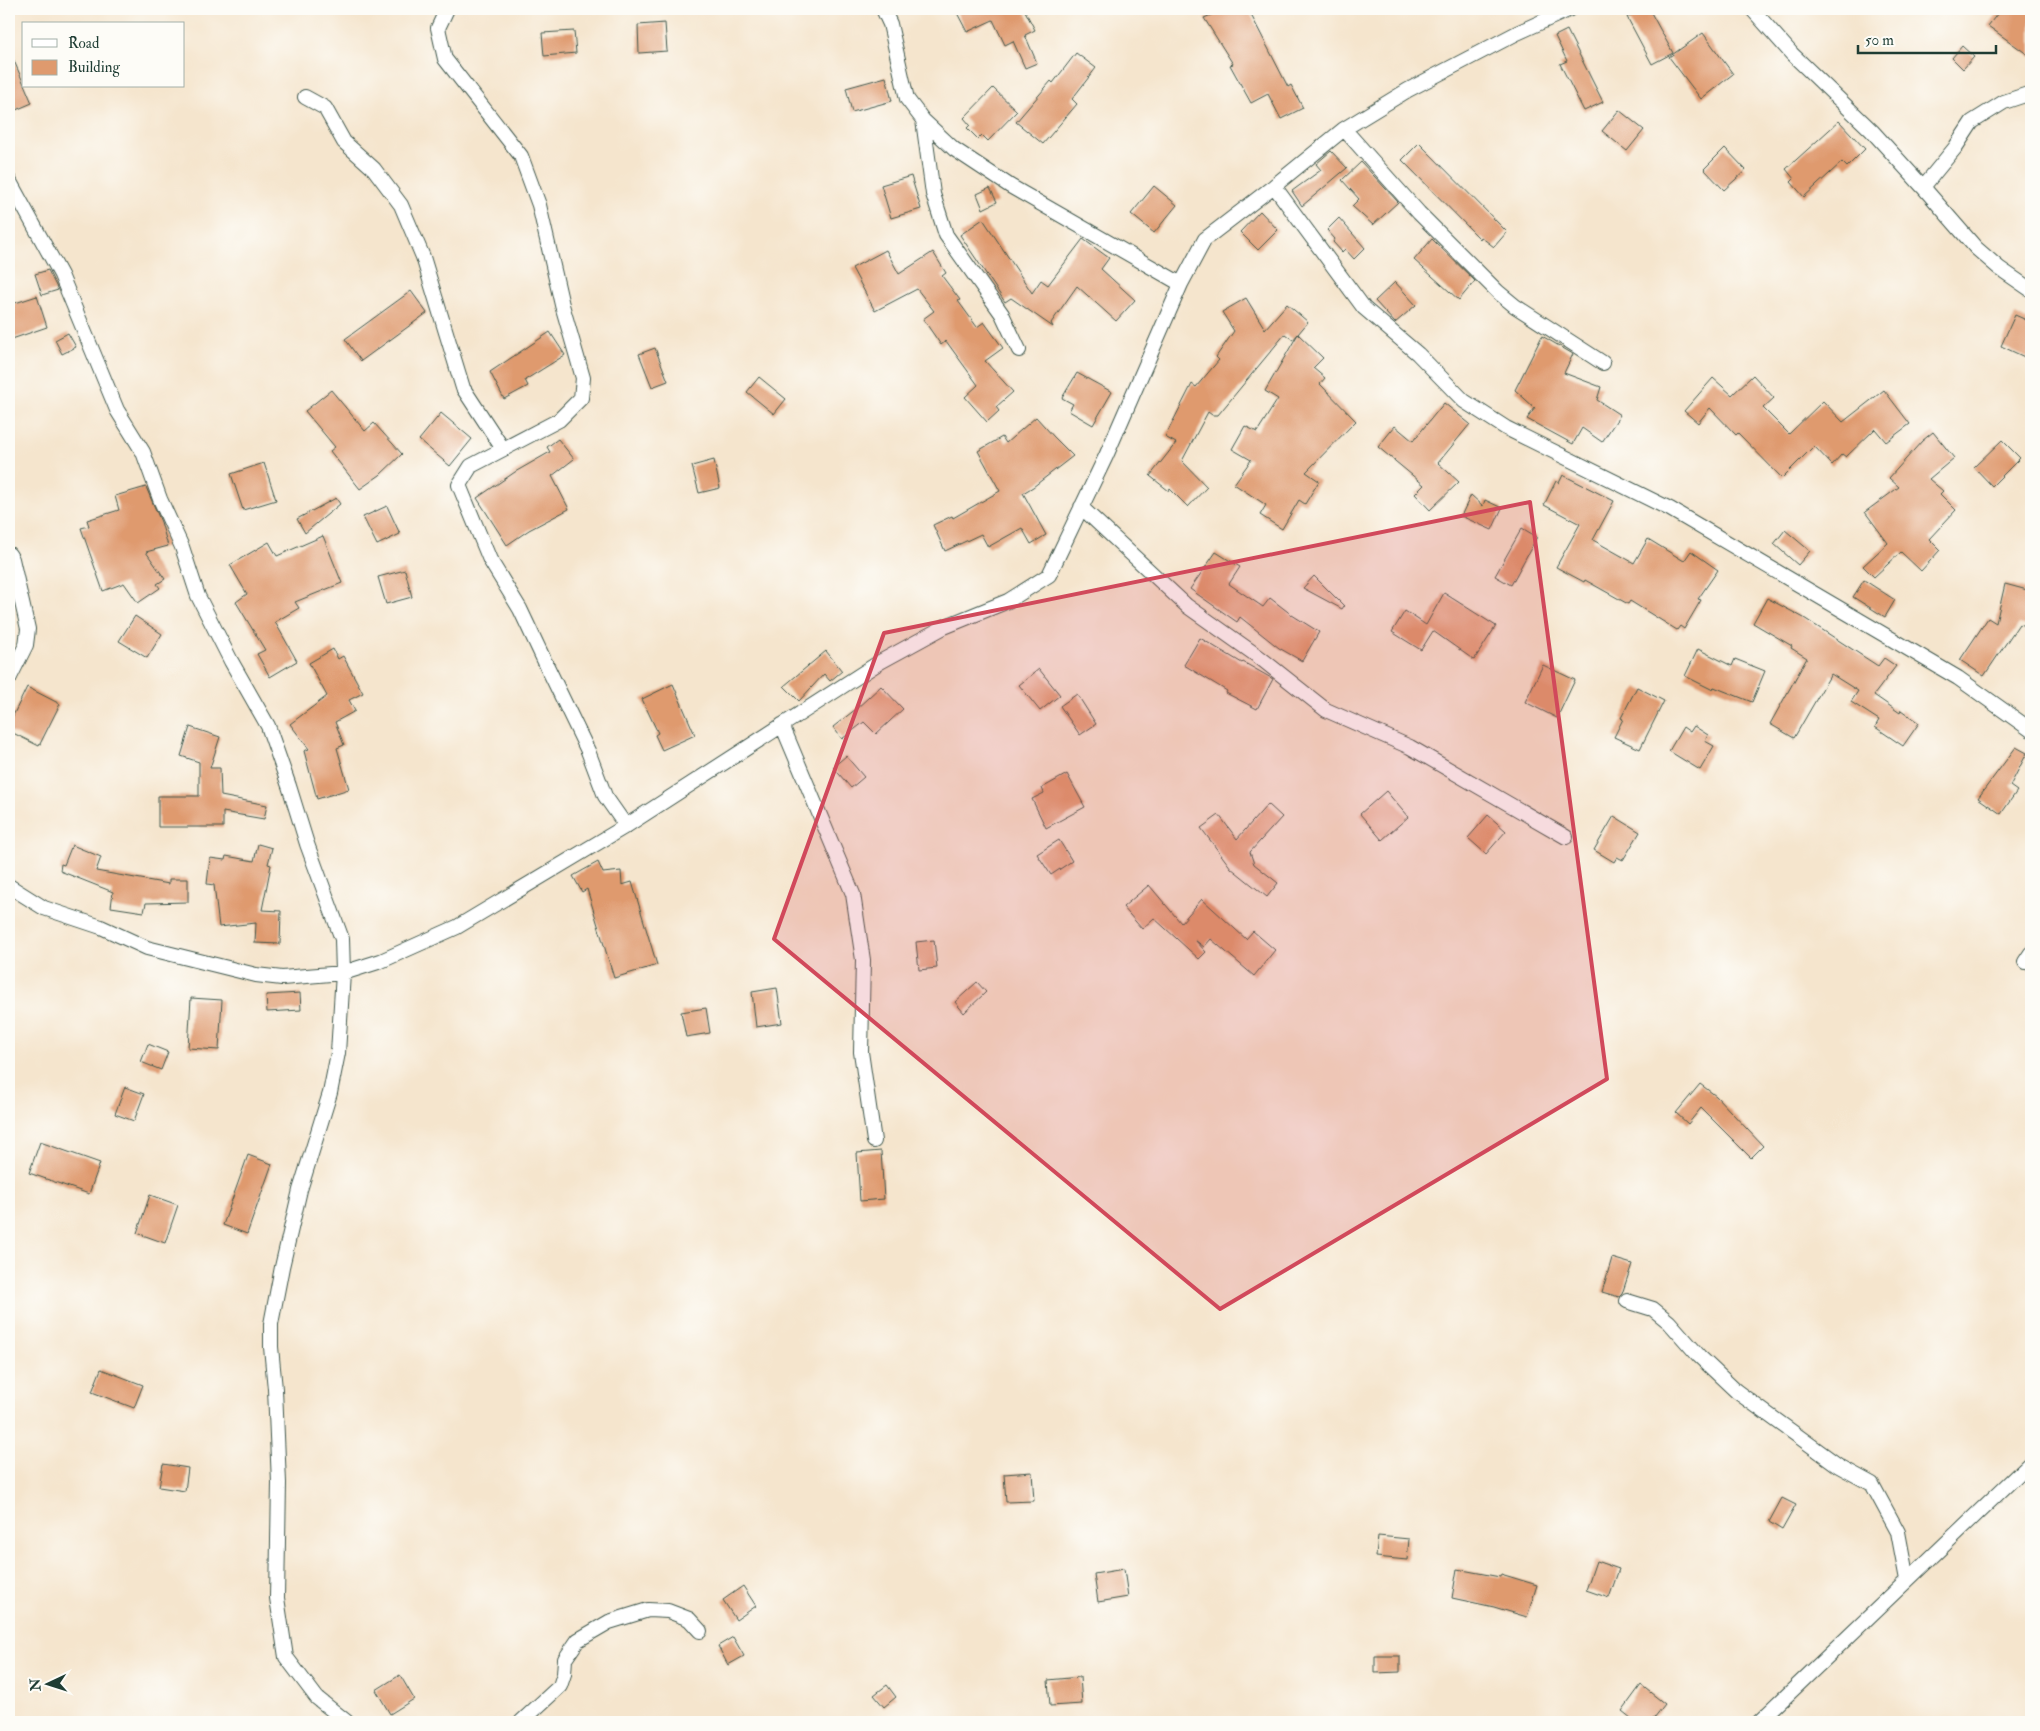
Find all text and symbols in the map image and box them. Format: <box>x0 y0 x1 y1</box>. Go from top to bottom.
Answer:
legend <box>22 22 185 88</box>
scale bar <box>1858 22 1995 54</box>
text: 50 m <box>1865 31 1894 50</box>
text: Road <box>68 34 100 53</box>
text: Building <box>68 58 120 77</box>
north arrow <box>22 1658 72 1708</box>
text: N <box>27 1678 45 1693</box>

